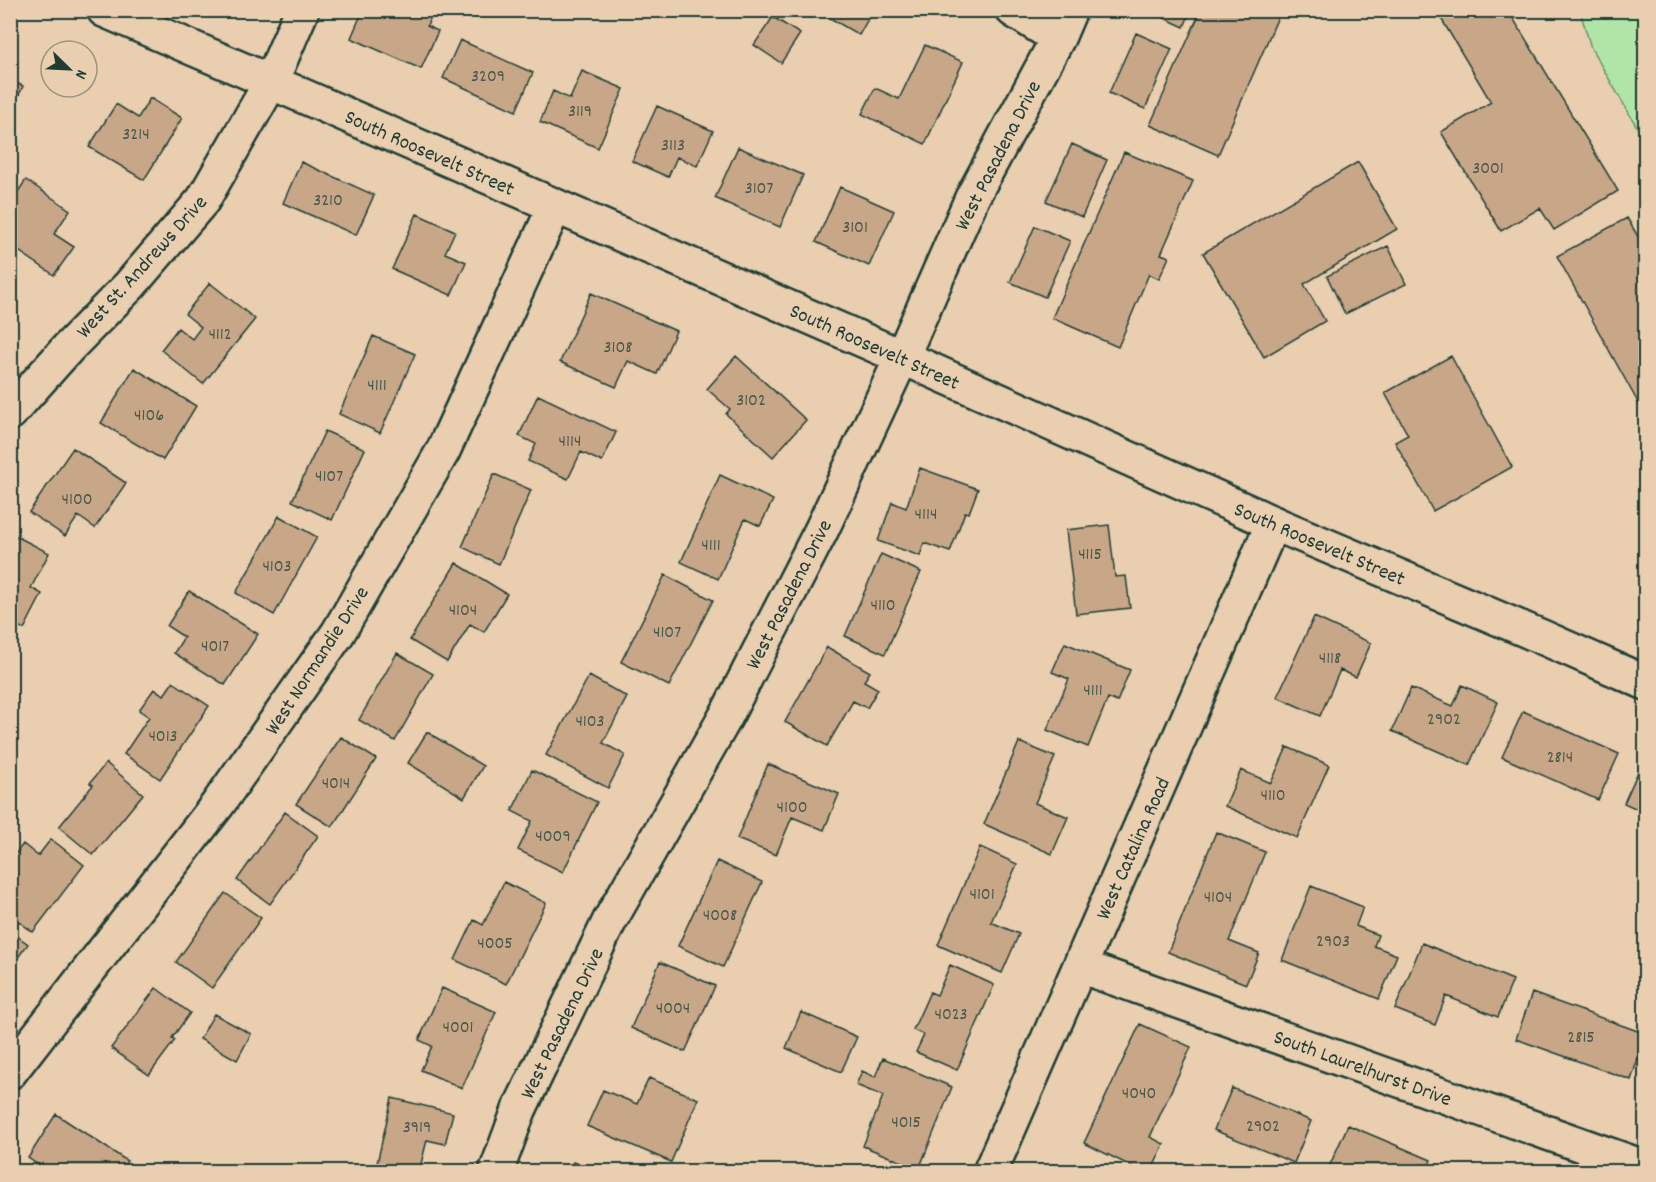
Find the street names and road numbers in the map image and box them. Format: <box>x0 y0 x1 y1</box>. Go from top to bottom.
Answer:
street label: West Pasadena Drive <box>949 76 1050 237</box>
street label: South Roosevelt Street <box>339 104 519 206</box>
street label: West St. Andrews Drive <box>71 190 216 346</box>
street label: South Roosevelt Street <box>784 298 964 400</box>
street label: South Roosevelt Street <box>1229 496 1409 595</box>
street label: West Pasadena Drive <box>740 515 841 676</box>
street label: West Normandie Drive <box>259 581 378 742</box>
street label: West Catalina Road <box>1090 773 1180 925</box>
street label: West Pasadena Drive <box>514 944 613 1105</box>
street label: South Laurelhurst Drive <box>1269 1024 1455 1116</box>

